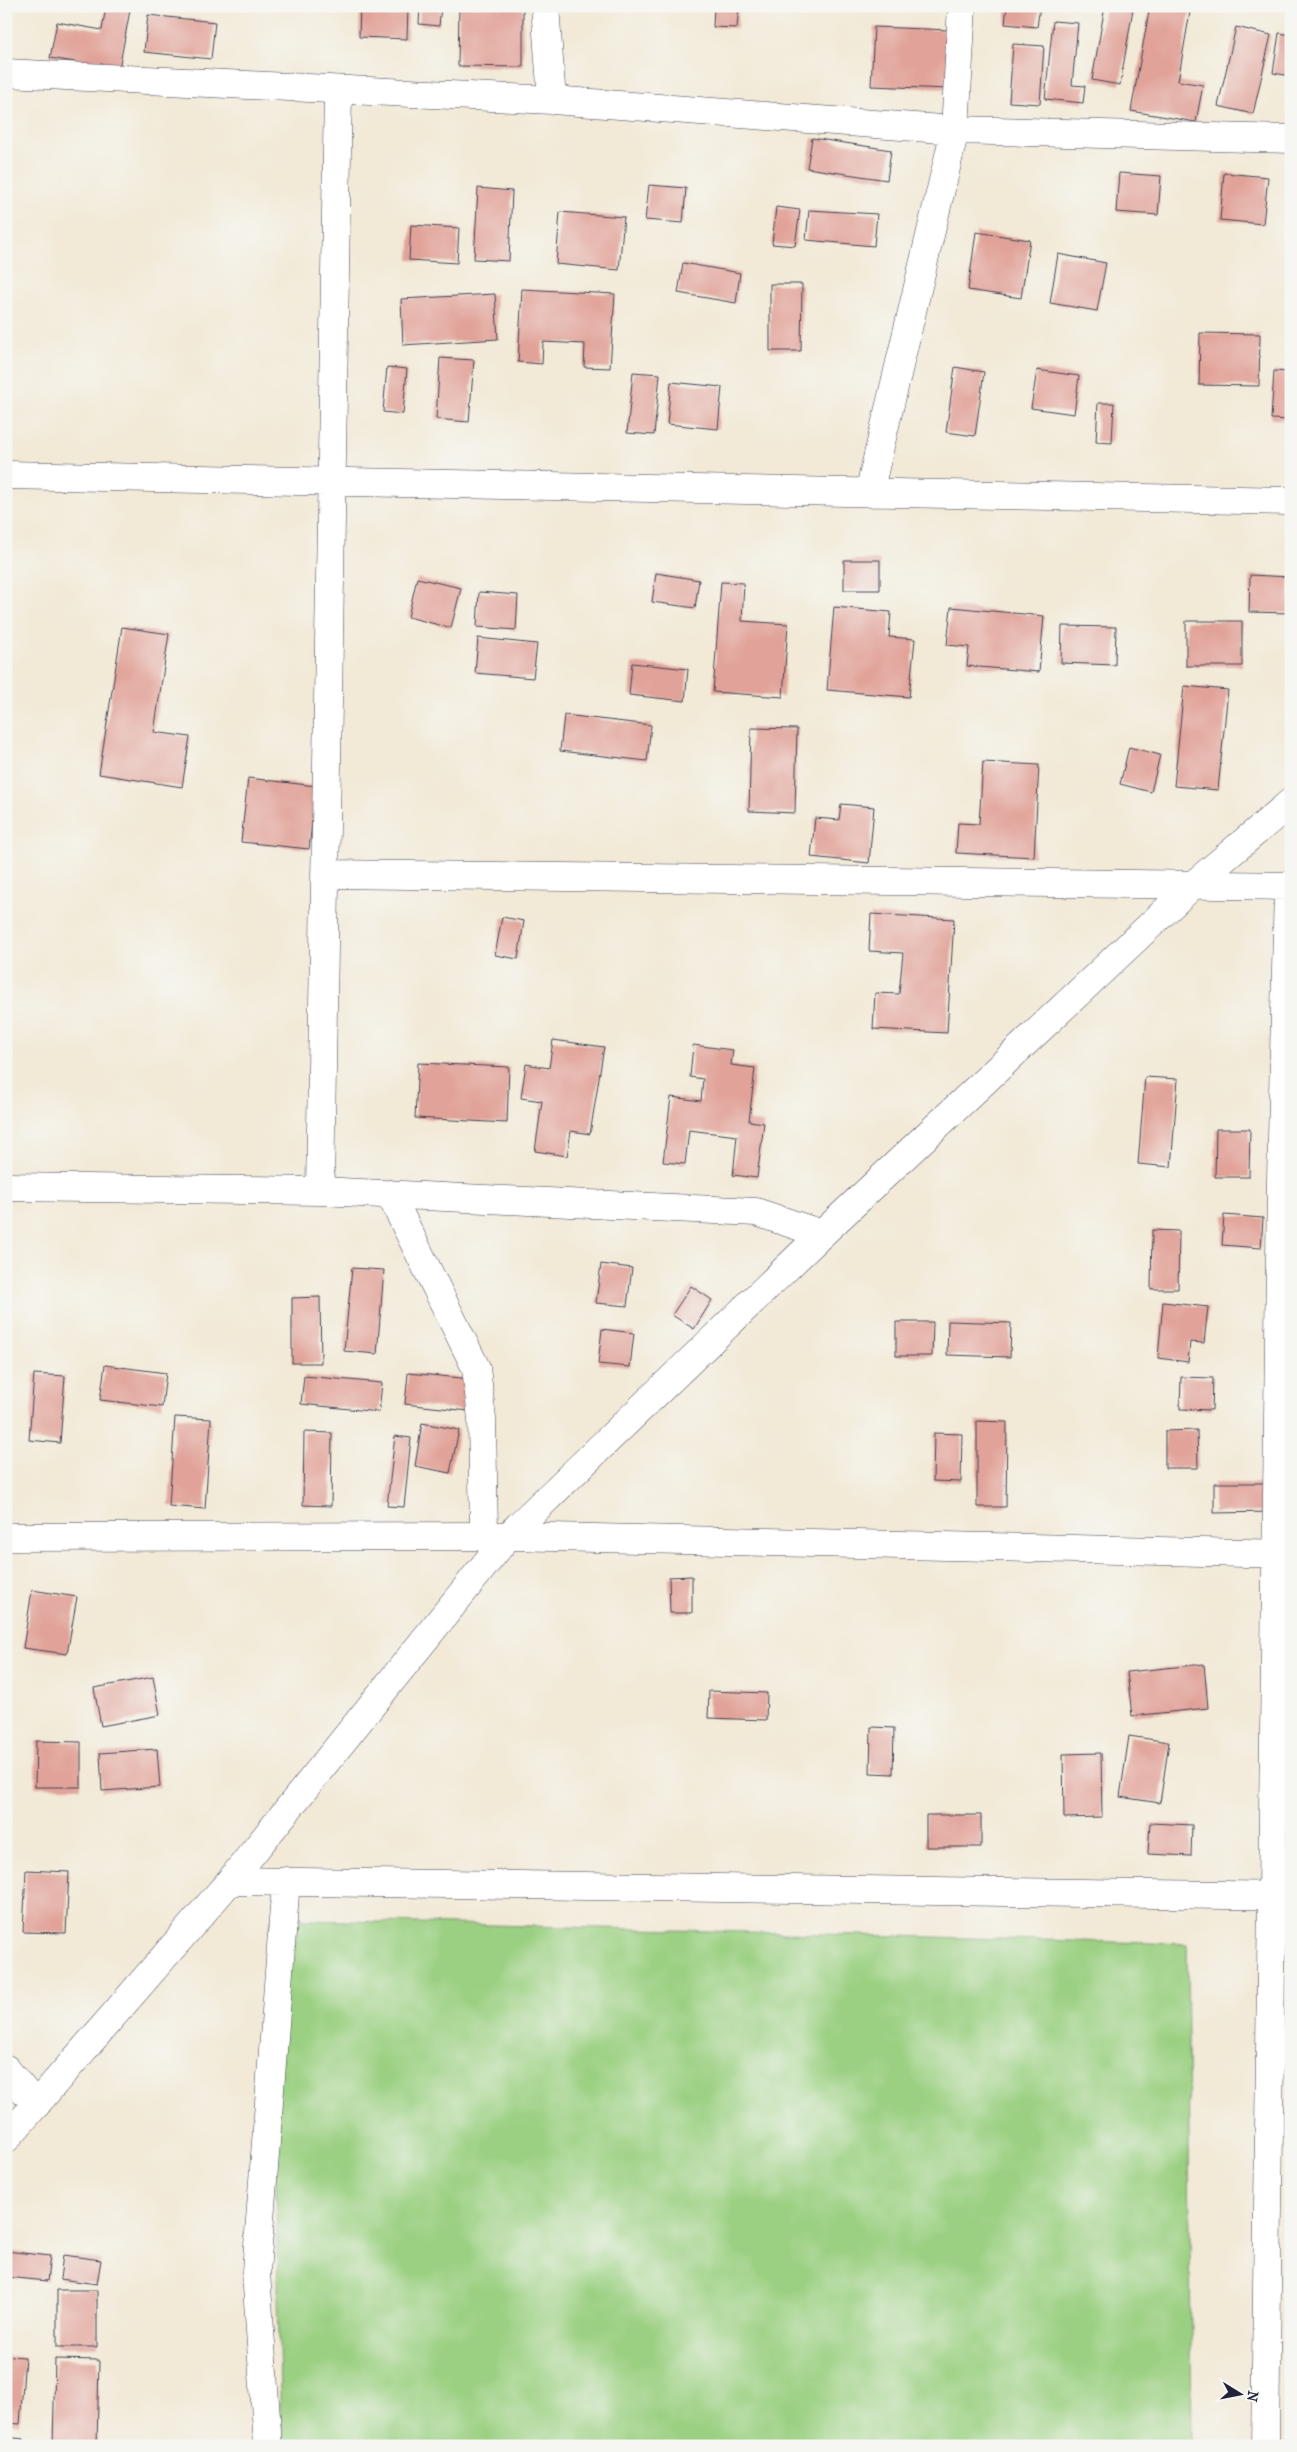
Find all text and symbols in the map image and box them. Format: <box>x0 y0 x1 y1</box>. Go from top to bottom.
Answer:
north arrow <box>1214 2370 1264 2420</box>
text: N <box>1243 2389 1262 2403</box>

